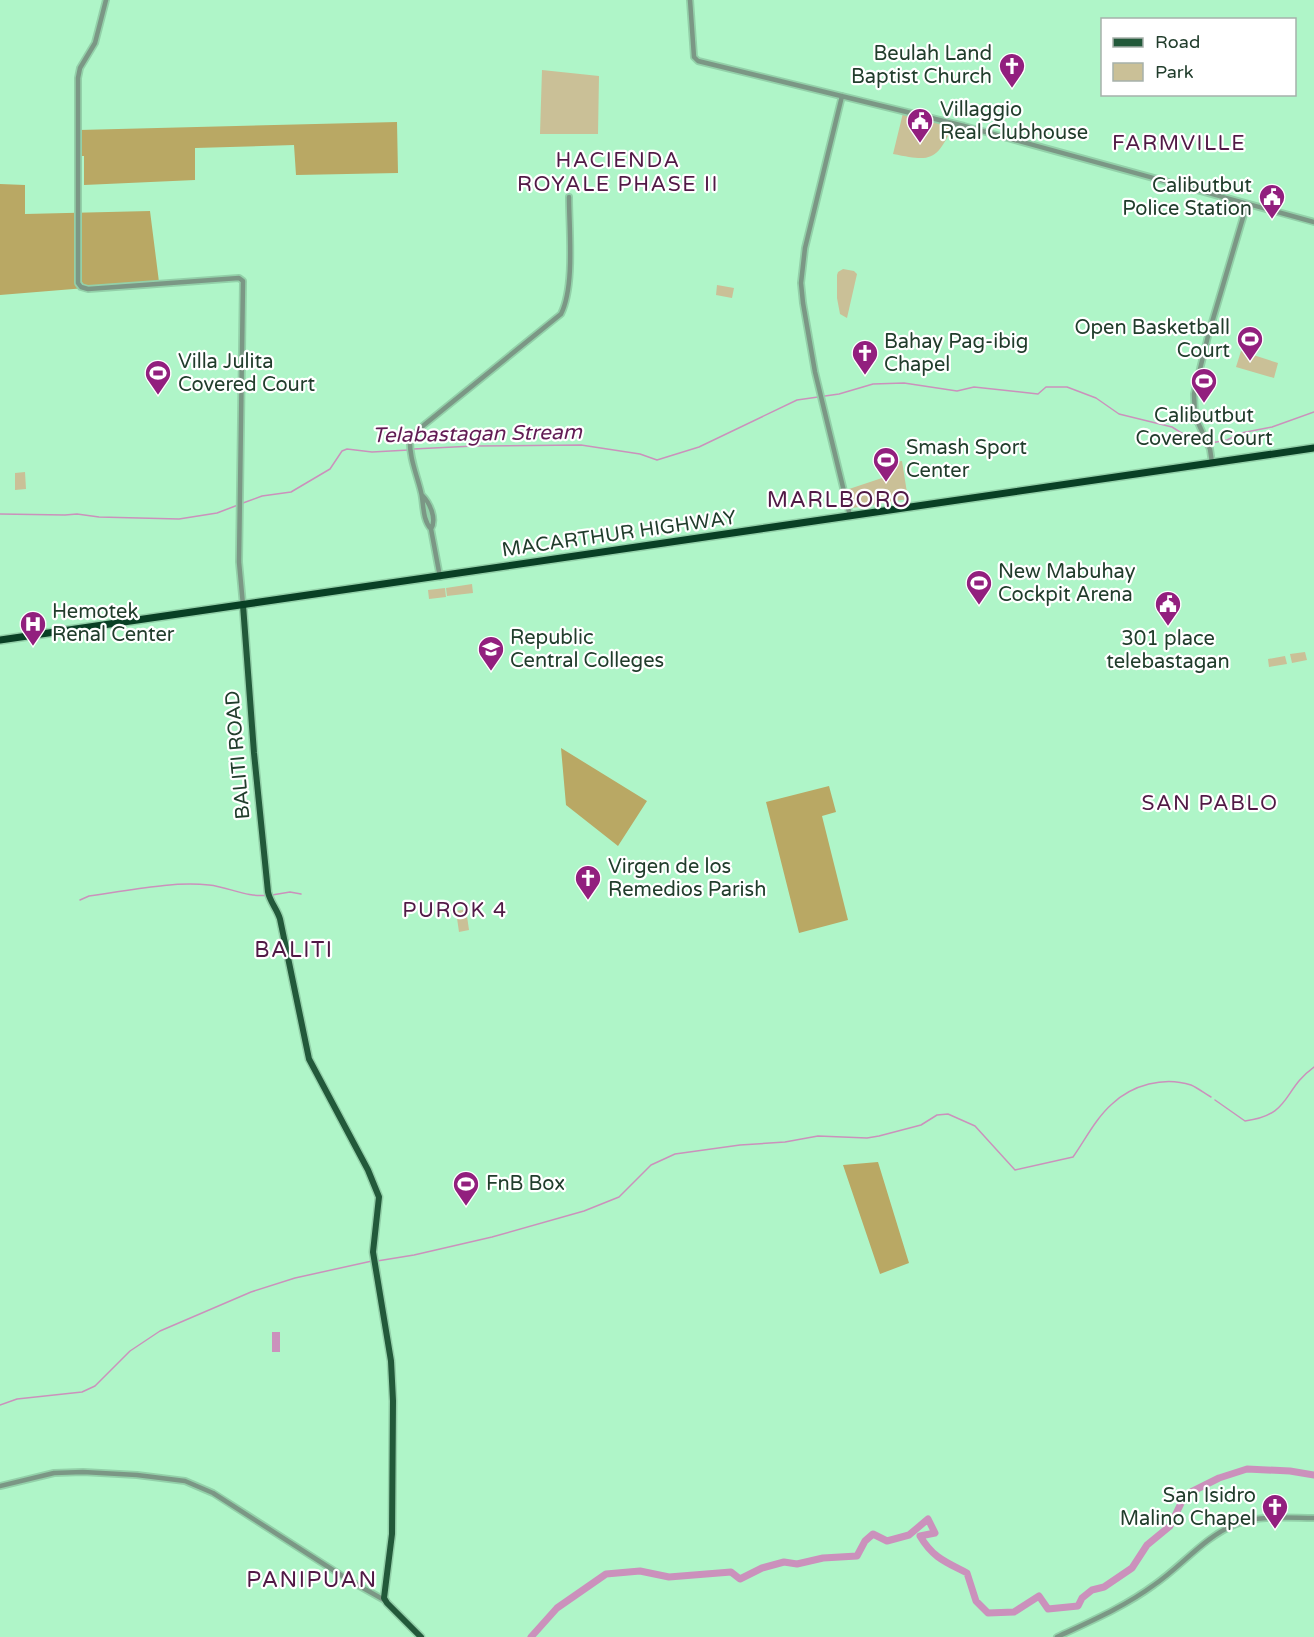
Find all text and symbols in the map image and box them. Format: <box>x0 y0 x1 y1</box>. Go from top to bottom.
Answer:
legend <box>1101 18 1296 96</box>
text: Road <box>1155 31 1200 53</box>
place label: Beulah Land Baptist Church <box>851 42 992 89</box>
church icon: Beulah Land Baptist Church <box>997 51 1027 89</box>
text: Park <box>1155 61 1194 83</box>
place label: Villaggio Real Clubhouse <box>940 98 1088 145</box>
public building icon: Villaggio Real Clubhouse <box>905 106 935 144</box>
district label: FARMVILLE <box>1112 131 1246 156</box>
district label: HACIENDA ROYALE PHASE II <box>517 148 719 197</box>
place label: Calibutbut Police Station <box>1122 174 1252 221</box>
public building icon: Calibutbut Police Station <box>1257 182 1287 220</box>
place label: Open Basketball Court <box>1074 316 1230 363</box>
sports icon: Open Basketball Court <box>1235 324 1265 362</box>
place label: Bahay Pag-ibig Chapel <box>884 330 1028 377</box>
church icon: Bahay Pag-ibig Chapel <box>850 338 880 376</box>
place label: Villa Julita Covered Court <box>178 350 315 397</box>
sports icon: Villa Julita Covered Court <box>143 358 173 396</box>
sports icon: Calibutbut Covered Court <box>1189 366 1219 404</box>
place label: Calibutbut Covered Court <box>1135 404 1273 451</box>
water label: Telabastagan Stream <box>372 420 583 448</box>
place label: Smash Sport Center <box>906 436 1027 483</box>
sports icon: Smash Sport Center <box>871 445 901 483</box>
district label: MARLBORO <box>767 487 911 513</box>
street label: MACARTHUR HIGHWAY <box>500 506 738 562</box>
place label: New Mabuhay Cockpit Arena <box>998 560 1136 607</box>
sports icon: New Mabuhay Cockpit Arena <box>964 568 994 606</box>
public building icon: 301 place telebastagan <box>1153 589 1183 627</box>
place label: Hemotek Renal Center <box>52 600 175 647</box>
hospital icon: Hemotek Renal Center <box>18 609 48 647</box>
place label: Republic Central Colleges <box>510 626 664 673</box>
place label: 301 place telebastagan <box>1106 627 1230 674</box>
school or university icon: Republic Central Colleges <box>476 634 506 672</box>
street label: BALITI ROAD <box>220 690 256 820</box>
district label: SAN PABLO <box>1142 791 1278 816</box>
place label: Virgen de los Remedios Parish <box>608 855 766 902</box>
church icon: Virgen de los Remedios Parish <box>573 863 603 901</box>
district label: PUROK 4 <box>402 898 508 923</box>
district label: BALITI <box>254 937 334 963</box>
sports icon: FnB Box <box>451 1169 481 1207</box>
place label: FnB Box <box>486 1172 565 1196</box>
place label: San Isidro Malino Chapel <box>1120 1484 1256 1531</box>
church icon: San Isidro Malino Chapel <box>1260 1492 1290 1530</box>
district label: PANIPUAN <box>246 1567 378 1593</box>

